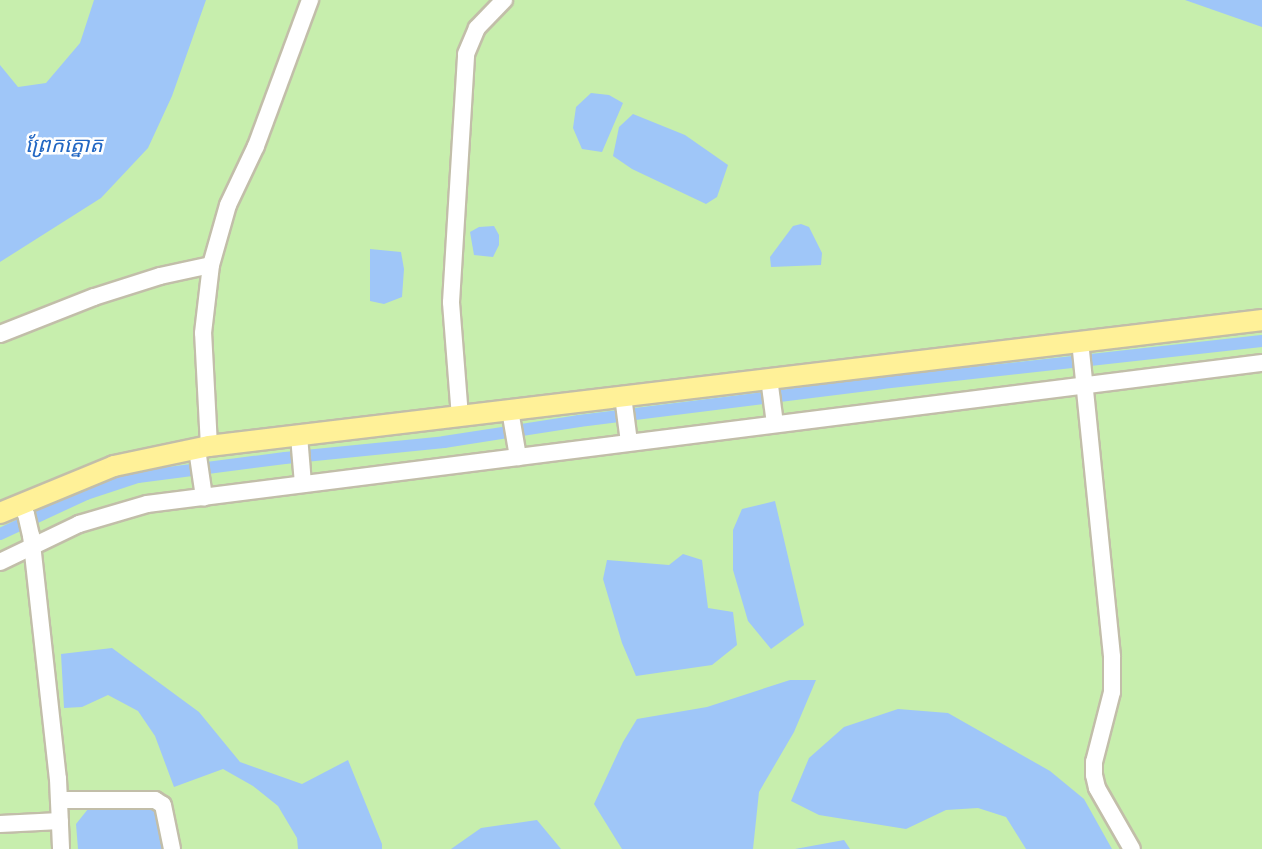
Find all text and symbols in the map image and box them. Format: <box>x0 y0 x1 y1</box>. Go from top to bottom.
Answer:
water label: ព្រែកត្នោត <box>25 132 103 158</box>

